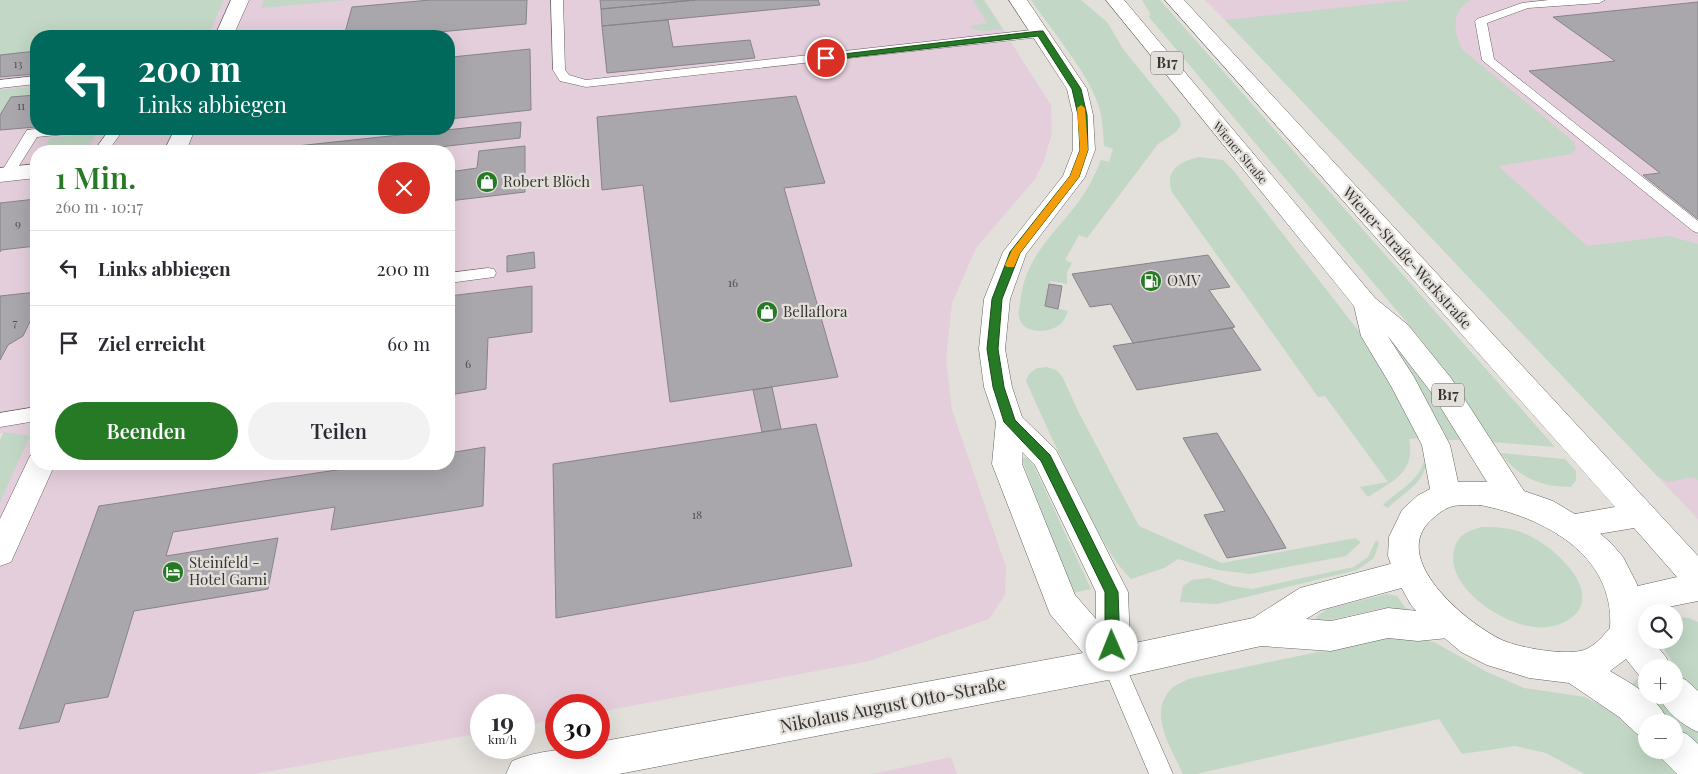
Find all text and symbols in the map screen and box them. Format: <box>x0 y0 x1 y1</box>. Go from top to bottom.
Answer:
pin <box>805 37 847 79</box>
text: 200 m <box>138 44 241 91</box>
icon: arrive <box>812 44 840 72</box>
icon: left <box>55 50 120 115</box>
road number: B17 <box>1151 52 1183 74</box>
house number: 13 <box>14 56 22 71</box>
text: Links abbiegen <box>138 89 287 119</box>
house number: 11 <box>17 98 25 113</box>
street label: Wiener Straße <box>1209 117 1272 187</box>
text: 1 Min. <box>55 157 136 197</box>
button: close <box>378 162 430 214</box>
shop icon: Robert Blöch <box>475 170 499 194</box>
place label: Robert Blöch <box>503 171 590 191</box>
street label: Wiener-Straße-Werkstraße <box>1338 181 1477 332</box>
text: 260 m · 10:17 <box>55 196 143 217</box>
house number: 9 <box>15 215 21 231</box>
icon: left <box>55 254 83 282</box>
text: Links abbiegen <box>98 255 231 281</box>
text: 200 m <box>376 255 430 281</box>
fuel station icon: OMV <box>1139 269 1163 293</box>
place label: OMV <box>1167 270 1201 290</box>
house number: 16 <box>728 274 738 290</box>
shop icon: Bellaflora <box>755 300 779 324</box>
place label: Bellaflora <box>783 301 848 321</box>
house number: 7 <box>13 314 18 330</box>
icon: arrive <box>55 329 83 357</box>
text: Ziel erreicht <box>98 330 206 356</box>
text: 60 m <box>387 330 430 356</box>
house number: 6 <box>465 355 471 371</box>
road number: B17 <box>1432 384 1464 406</box>
button: Beenden <box>55 402 238 460</box>
button: Teilen <box>248 402 430 460</box>
house number: 18 <box>692 506 702 522</box>
place label: Steinfeld - Hotel Garni <box>189 552 268 589</box>
hotel icon: Steinfeld - Hotel Garni <box>161 560 185 584</box>
map controls <box>1638 604 1683 759</box>
button: search <box>1638 604 1683 649</box>
position arrow <box>1085 619 1137 671</box>
button: + <box>1638 659 1683 704</box>
street label: Nikolaus August Otto-Straße <box>778 670 1008 738</box>
speed limit sign: 30 <box>545 694 610 759</box>
text: 19 <box>491 704 514 737</box>
button: − <box>1638 714 1683 759</box>
text: km/h <box>488 731 517 747</box>

